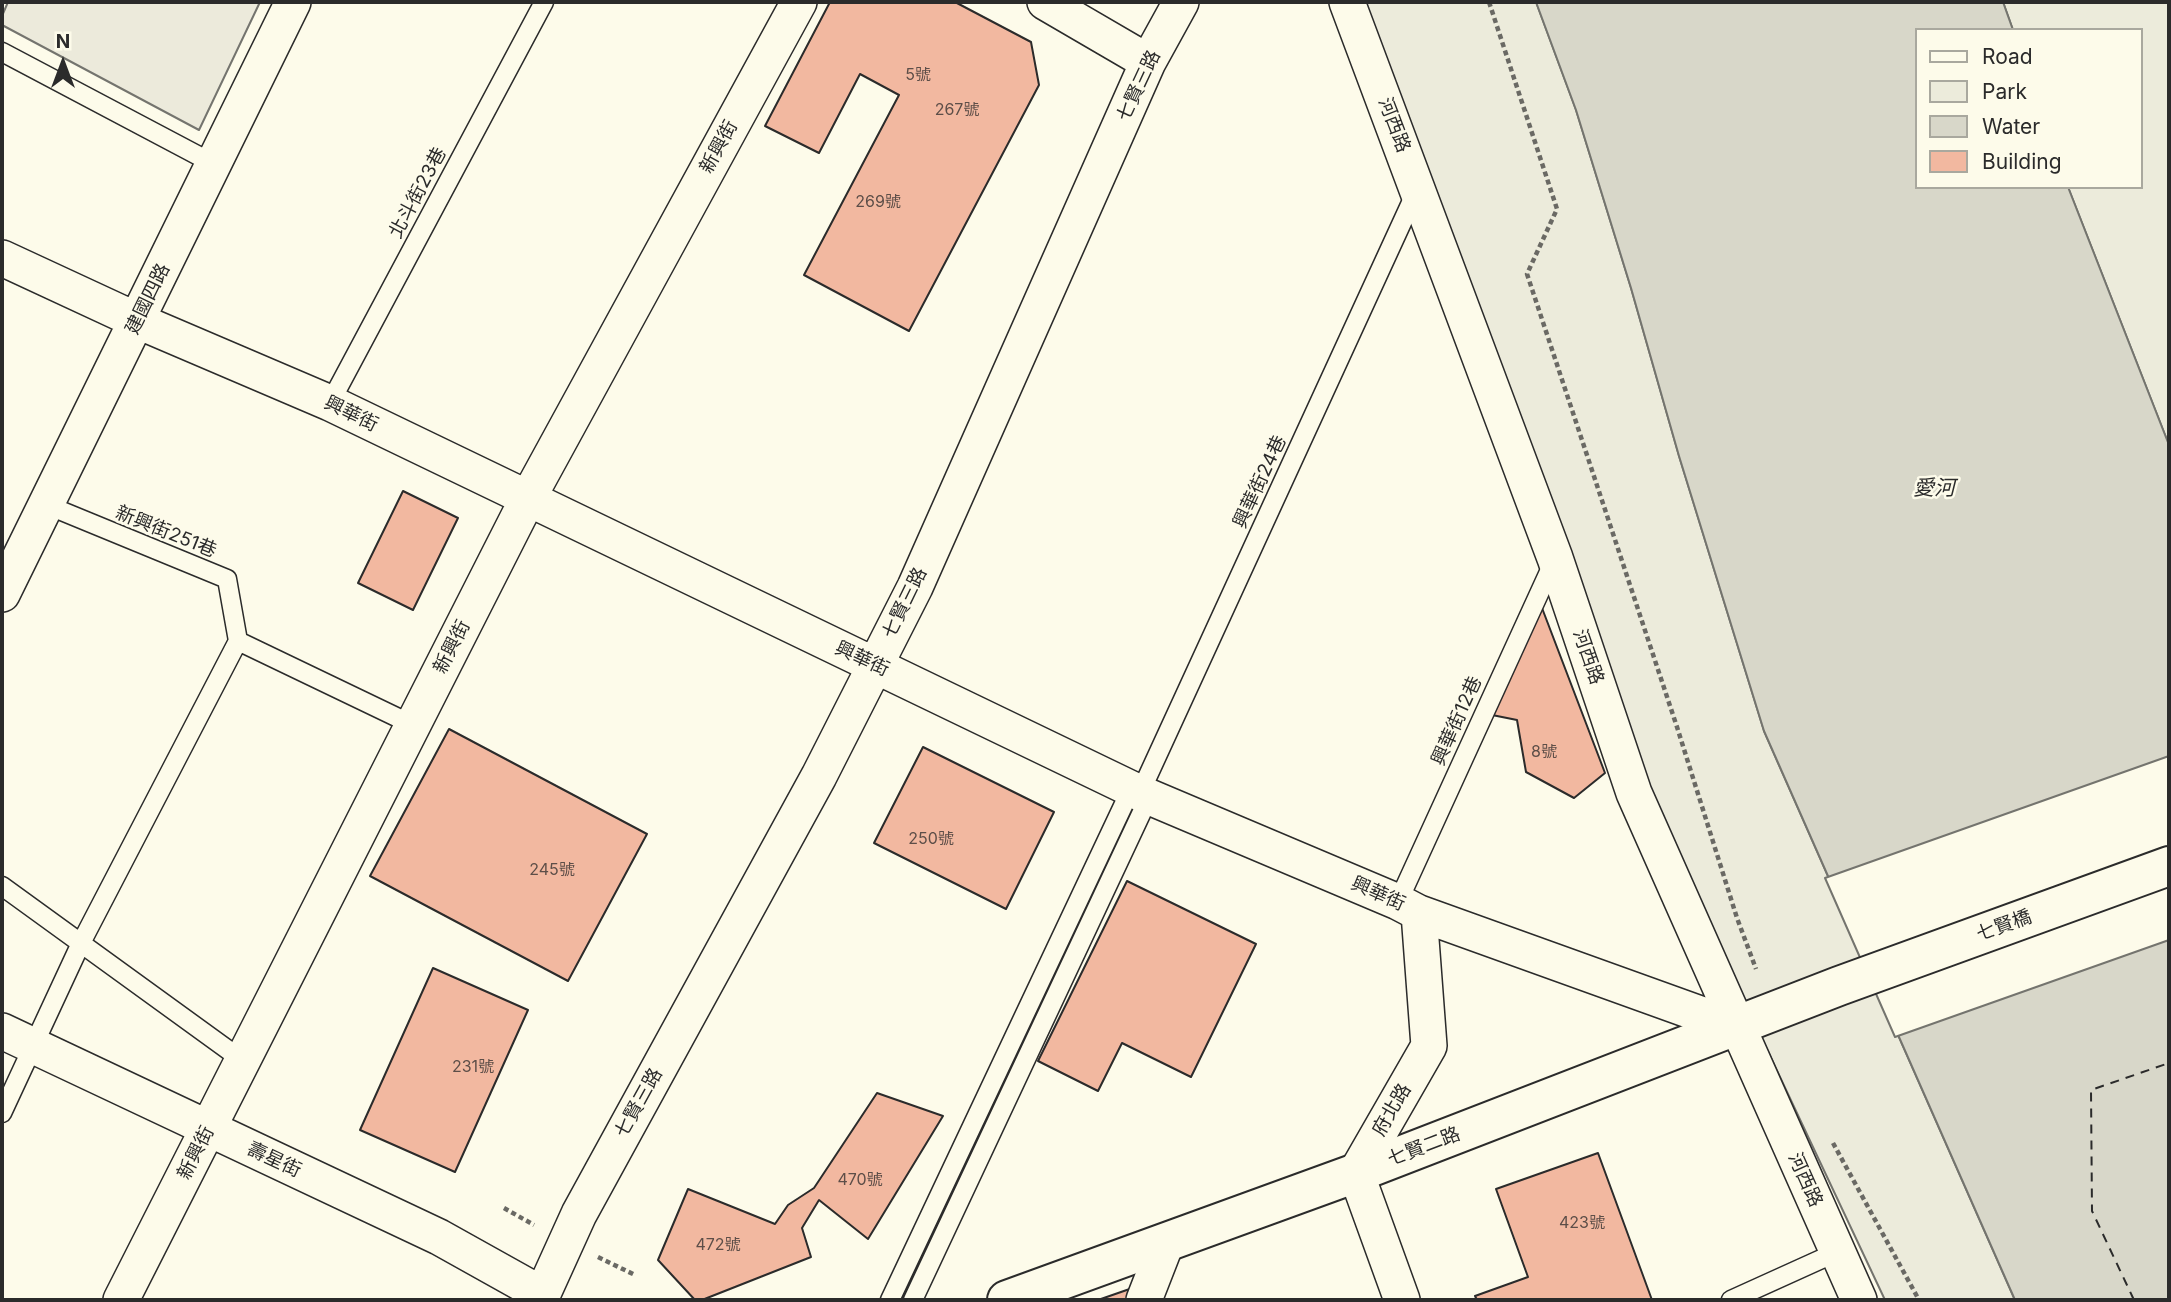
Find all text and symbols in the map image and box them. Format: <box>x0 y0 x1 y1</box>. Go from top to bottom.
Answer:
north arrow <box>28 28 98 98</box>
legend <box>1916 28 2143 189</box>
text: N <box>56 30 70 53</box>
text: Road <box>1982 44 2033 69</box>
street label: 七賢三路 <box>1113 47 1165 125</box>
house number: 5號 <box>905 65 931 85</box>
text: Park <box>1982 79 2027 104</box>
street label: 河西路 <box>1373 94 1415 156</box>
house number: 267號 <box>935 100 979 120</box>
text: Water <box>1982 114 2040 139</box>
street label: 新興街 <box>695 117 743 177</box>
street label: 北斗街23巷 <box>385 144 451 242</box>
text: Building <box>1982 149 2062 174</box>
house number: 269號 <box>855 192 901 212</box>
street label: 建國四路 <box>121 260 175 338</box>
street label: 興華街 <box>320 391 382 437</box>
street label: 興華街24巷 <box>1229 432 1291 532</box>
water label: 愛河 <box>1913 476 1955 502</box>
street label: 新興街251巷 <box>112 501 220 563</box>
street label: 七賢三路 <box>878 564 932 642</box>
street label: 新興街 <box>429 616 475 678</box>
street label: 河西路 <box>1568 626 1608 688</box>
street label: 興華街 <box>831 637 893 681</box>
street label: 興華街12巷 <box>1427 673 1487 769</box>
house number: 8號 <box>1531 742 1557 762</box>
house number: 250號 <box>908 829 954 849</box>
house number: 245號 <box>529 860 575 880</box>
street label: 興華街 <box>1347 872 1409 916</box>
street label: 七賢橋 <box>1973 906 2035 946</box>
house number: 231號 <box>452 1057 494 1077</box>
street label: 七賢三路 <box>611 1064 667 1142</box>
street label: 府北路 <box>1368 1080 1416 1140</box>
street label: 新興街 <box>173 1122 219 1184</box>
street label: 七賢二路 <box>1384 1123 1464 1171</box>
street label: 壽星街 <box>243 1138 305 1182</box>
street label: 河西路 <box>1783 1149 1827 1211</box>
house number: 470號 <box>837 1170 883 1190</box>
house number: 423號 <box>1559 1213 1605 1233</box>
house number: 472號 <box>695 1235 741 1255</box>

